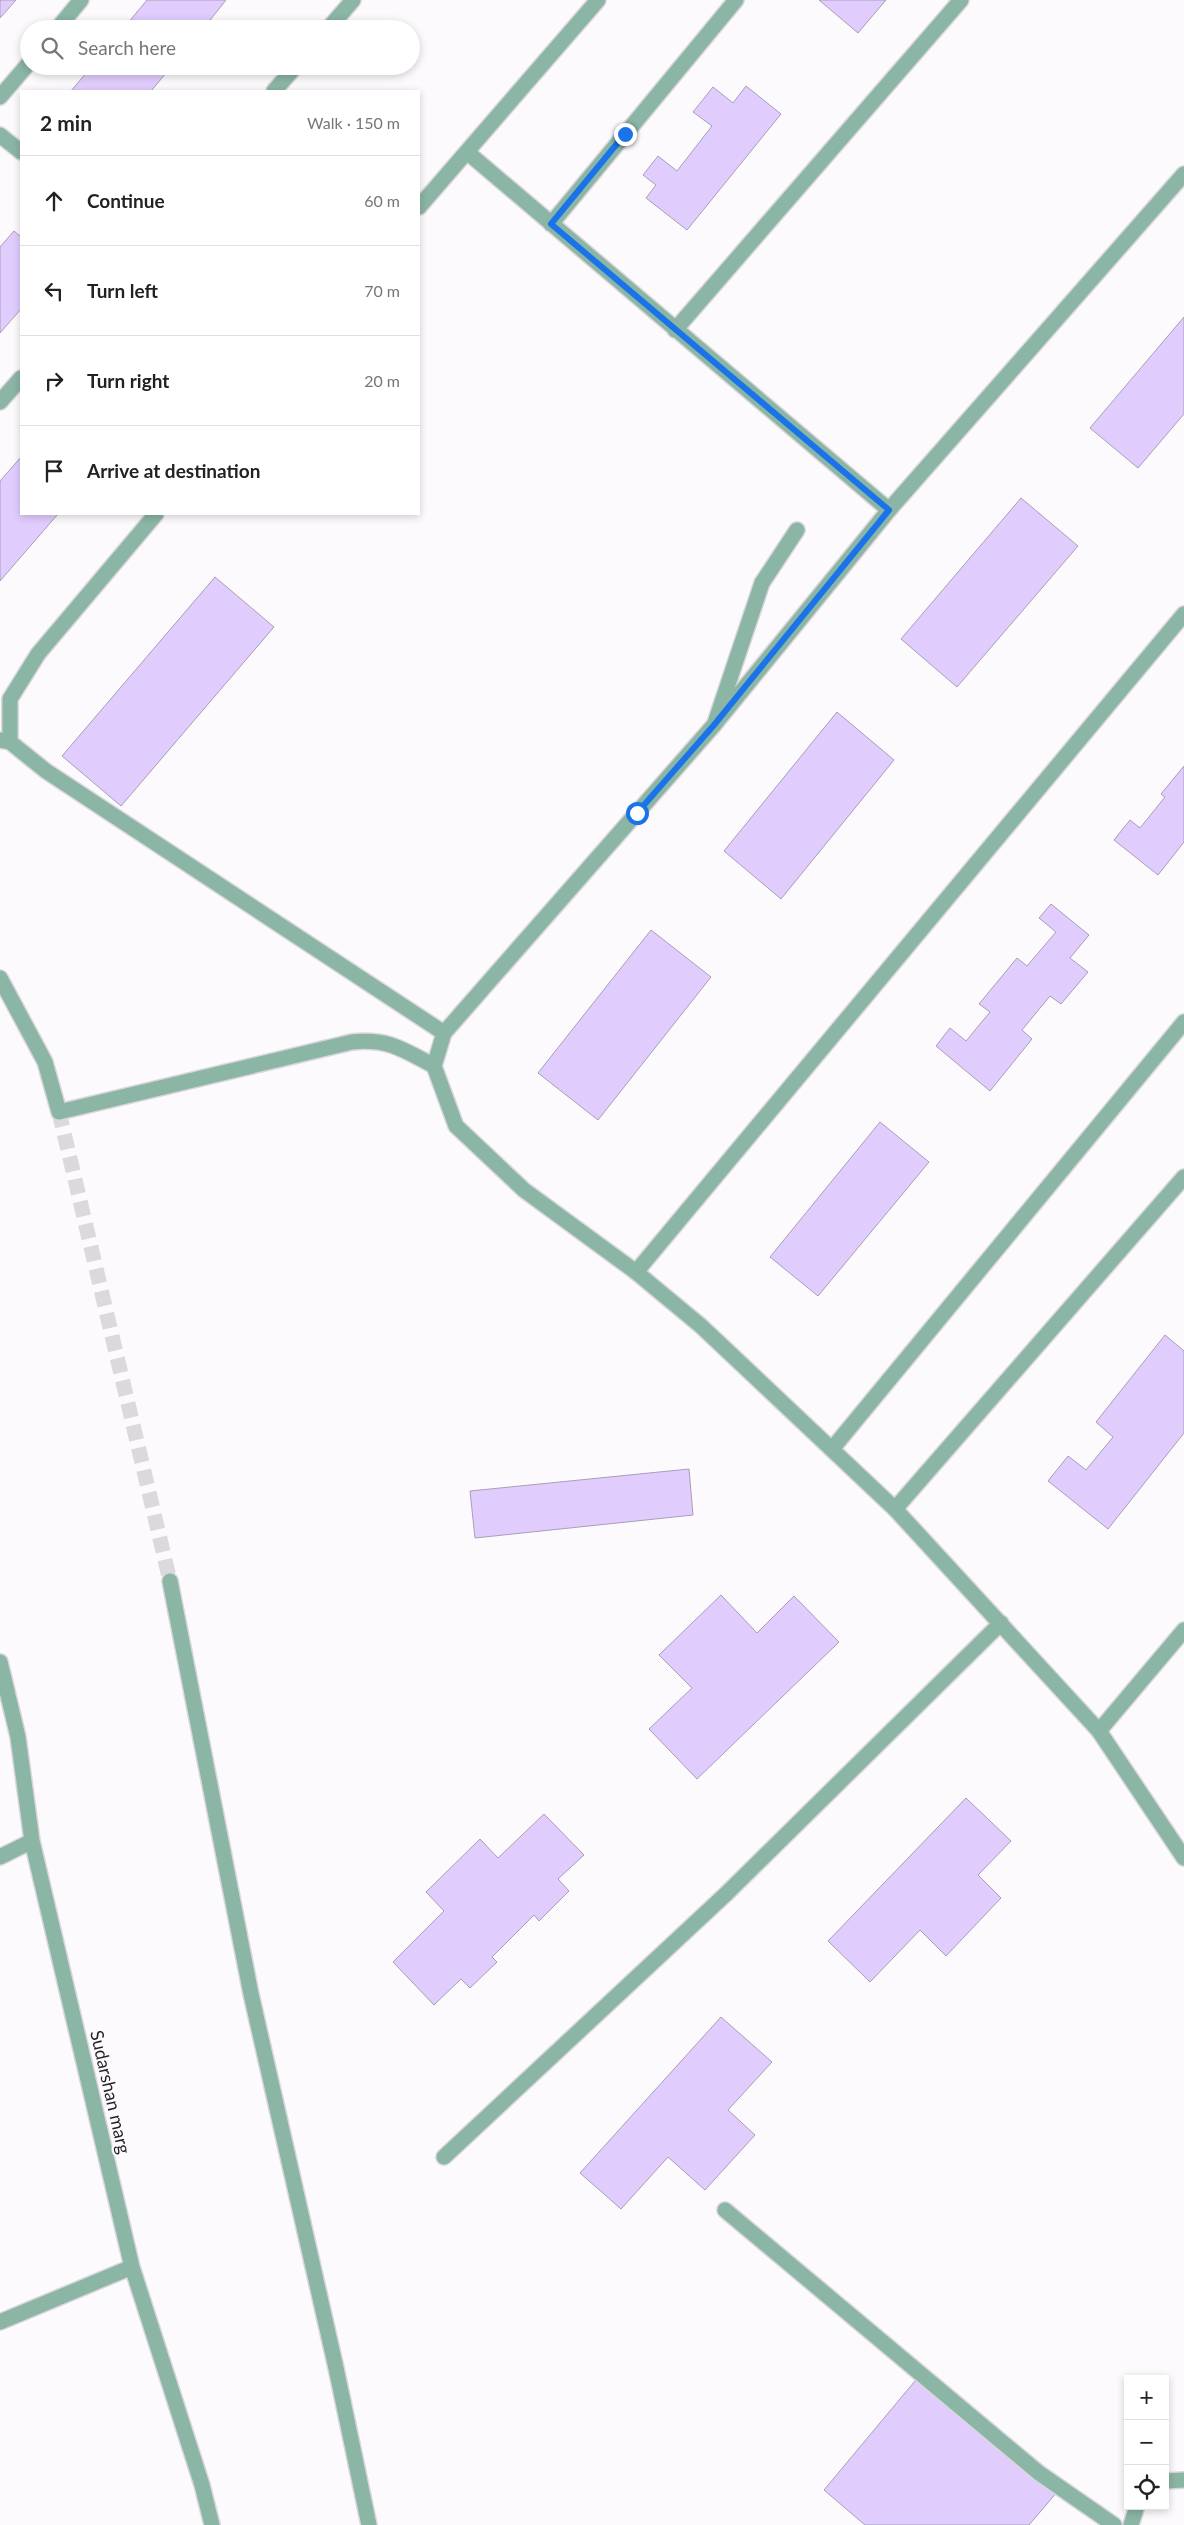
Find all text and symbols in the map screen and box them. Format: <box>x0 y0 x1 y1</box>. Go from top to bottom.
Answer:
search box <box>20 20 420 75</box>
icon: search <box>38 34 66 62</box>
text: Search here <box>78 36 176 59</box>
text: 2 min <box>40 110 92 135</box>
text: Walk · 150 m <box>307 113 400 132</box>
route end <box>614 123 637 146</box>
icon: ahead <box>40 187 68 215</box>
text: Continue <box>87 189 165 212</box>
text: 60 m <box>364 191 400 210</box>
icon: left <box>40 277 68 305</box>
text: Turn left <box>87 279 158 302</box>
text: 70 m <box>364 281 400 300</box>
icon: right <box>40 367 68 395</box>
text: Turn right <box>87 369 169 392</box>
text: 20 m <box>364 371 400 390</box>
icon: arrive <box>40 457 68 485</box>
text: Arrive at destination <box>87 459 260 482</box>
route start <box>626 802 649 825</box>
street label: Sudarshan marg <box>86 2028 136 2156</box>
map controls <box>1124 2375 1169 2510</box>
button: + <box>1124 2375 1169 2420</box>
button: − <box>1124 2420 1169 2465</box>
button: locate <box>1124 2465 1169 2510</box>

